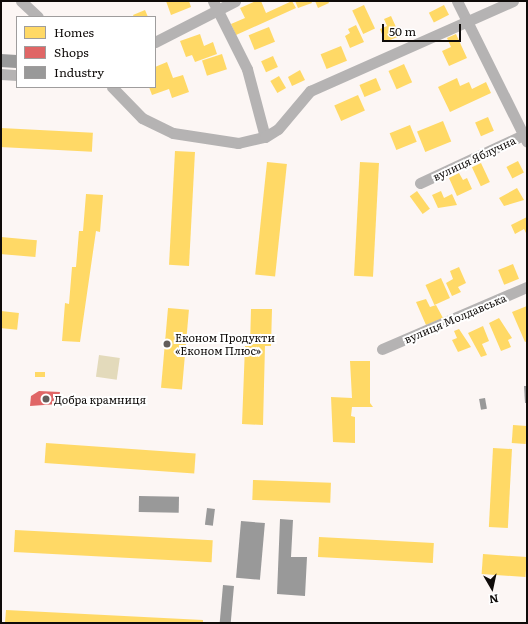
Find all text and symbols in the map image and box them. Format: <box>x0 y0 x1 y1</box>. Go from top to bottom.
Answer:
legend <box>16 16 156 88</box>
scale bar <box>384 16 463 42</box>
text: 50 m <box>389 22 416 40</box>
text: Homes <box>54 23 94 41</box>
text: Shops <box>54 43 89 61</box>
text: Industry <box>54 63 104 81</box>
street label: вулиця Яблучна <box>431 133 517 183</box>
street label: вулиця Молдавська <box>402 290 508 346</box>
place label: Економ Продукти «Економ Плюс» <box>175 331 275 357</box>
marker: Економ Продукти «Економ Плюс» <box>162 339 172 349</box>
place label: Добра крамниця <box>54 392 146 406</box>
marker: Добра крамниця <box>41 394 51 404</box>
north arrow <box>472 568 512 608</box>
text: N <box>488 591 500 608</box>

